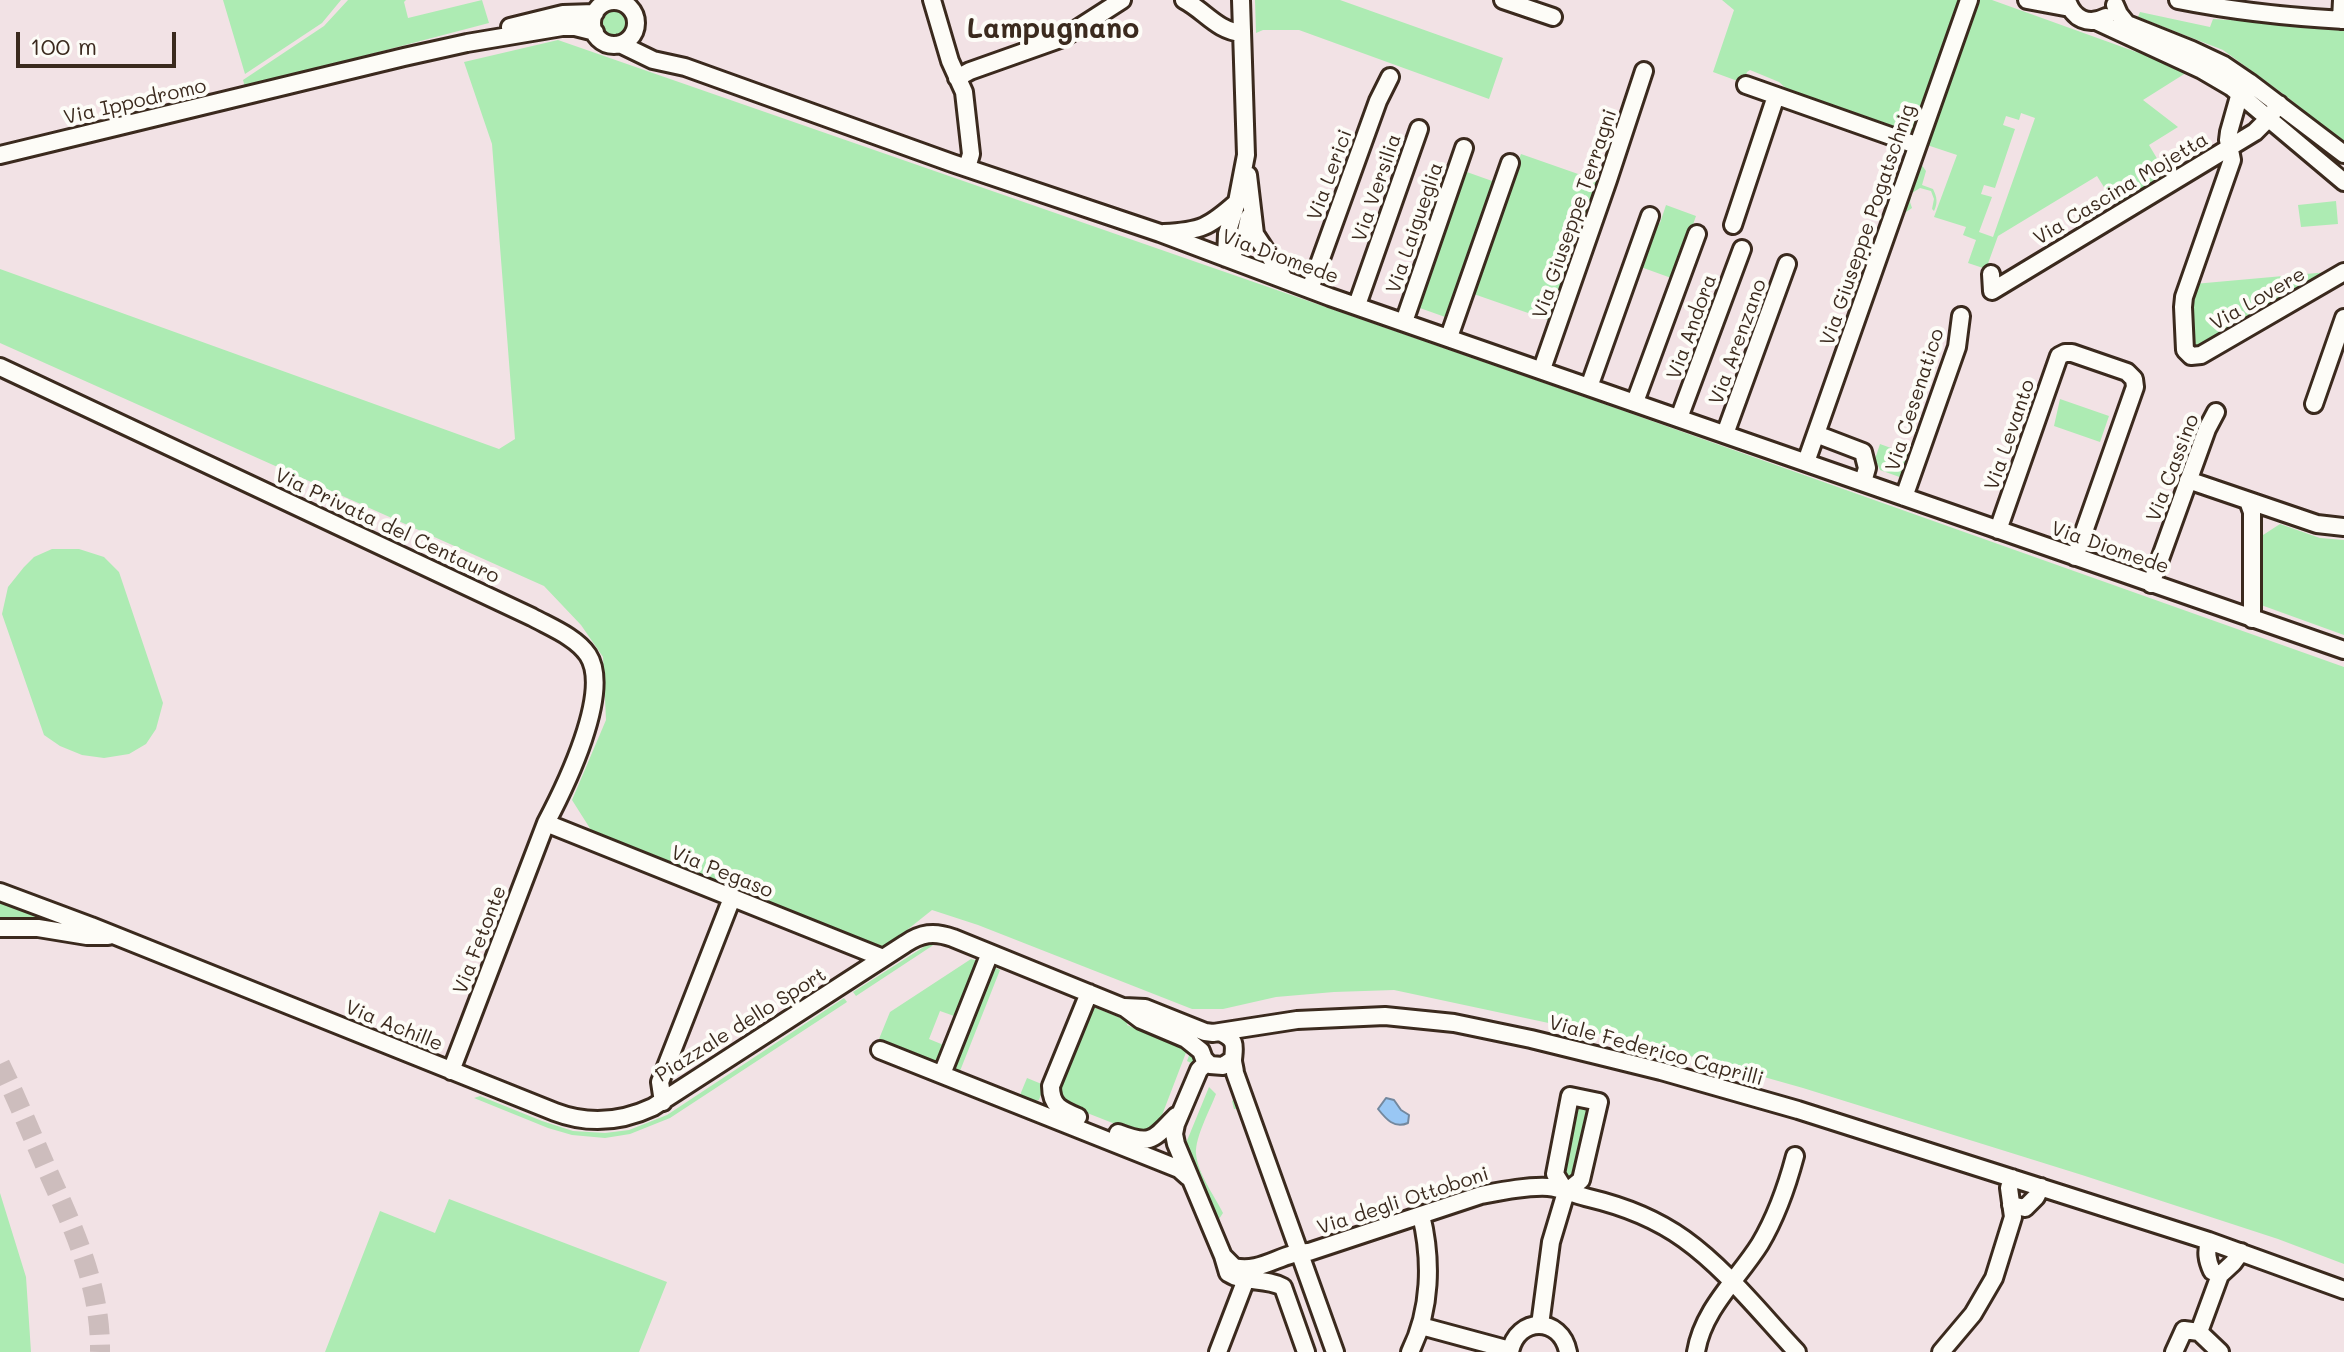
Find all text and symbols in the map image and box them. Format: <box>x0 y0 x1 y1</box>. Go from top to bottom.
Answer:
district label: Lampugnano <box>967 12 1139 46</box>
scale bar <box>20 16 180 66</box>
text: 100 m <box>30 30 97 61</box>
street label: Via Ippodromo <box>61 74 209 130</box>
street label: Via Giuseppe Pogatschnig <box>1815 101 1921 349</box>
street label: Via Giuseppe Terragni <box>1528 106 1622 322</box>
street label: Via Lerici <box>1303 126 1357 224</box>
street label: Via Cascina Mojetta <box>2029 127 2213 251</box>
street label: Via Versilia <box>1347 131 1407 245</box>
street label: Via Laigueglia <box>1381 159 1449 297</box>
street label: Via Diomede <box>1218 225 1342 289</box>
street label: Via Lovere <box>2206 262 2310 336</box>
street label: Via Andora <box>1662 271 1722 383</box>
street label: Via Arenzano <box>1704 276 1772 408</box>
street label: Via Cesenatico <box>1881 326 1949 474</box>
street label: Via Levanto <box>1980 376 2040 494</box>
street label: Via Cassino <box>2142 411 2204 525</box>
street label: Via Privata del Centauro <box>271 463 503 589</box>
street label: Via Diomede <box>2048 517 2172 579</box>
street label: Via Pegaso <box>667 841 777 903</box>
street label: Via Fetonte <box>448 882 512 998</box>
street label: Piazzale dello Sport <box>651 963 831 1087</box>
street label: Via Achille <box>342 996 446 1056</box>
street label: Viale Federico Caprilli <box>1546 1011 1766 1091</box>
street label: Via degli Ottoboni <box>1314 1162 1492 1240</box>

